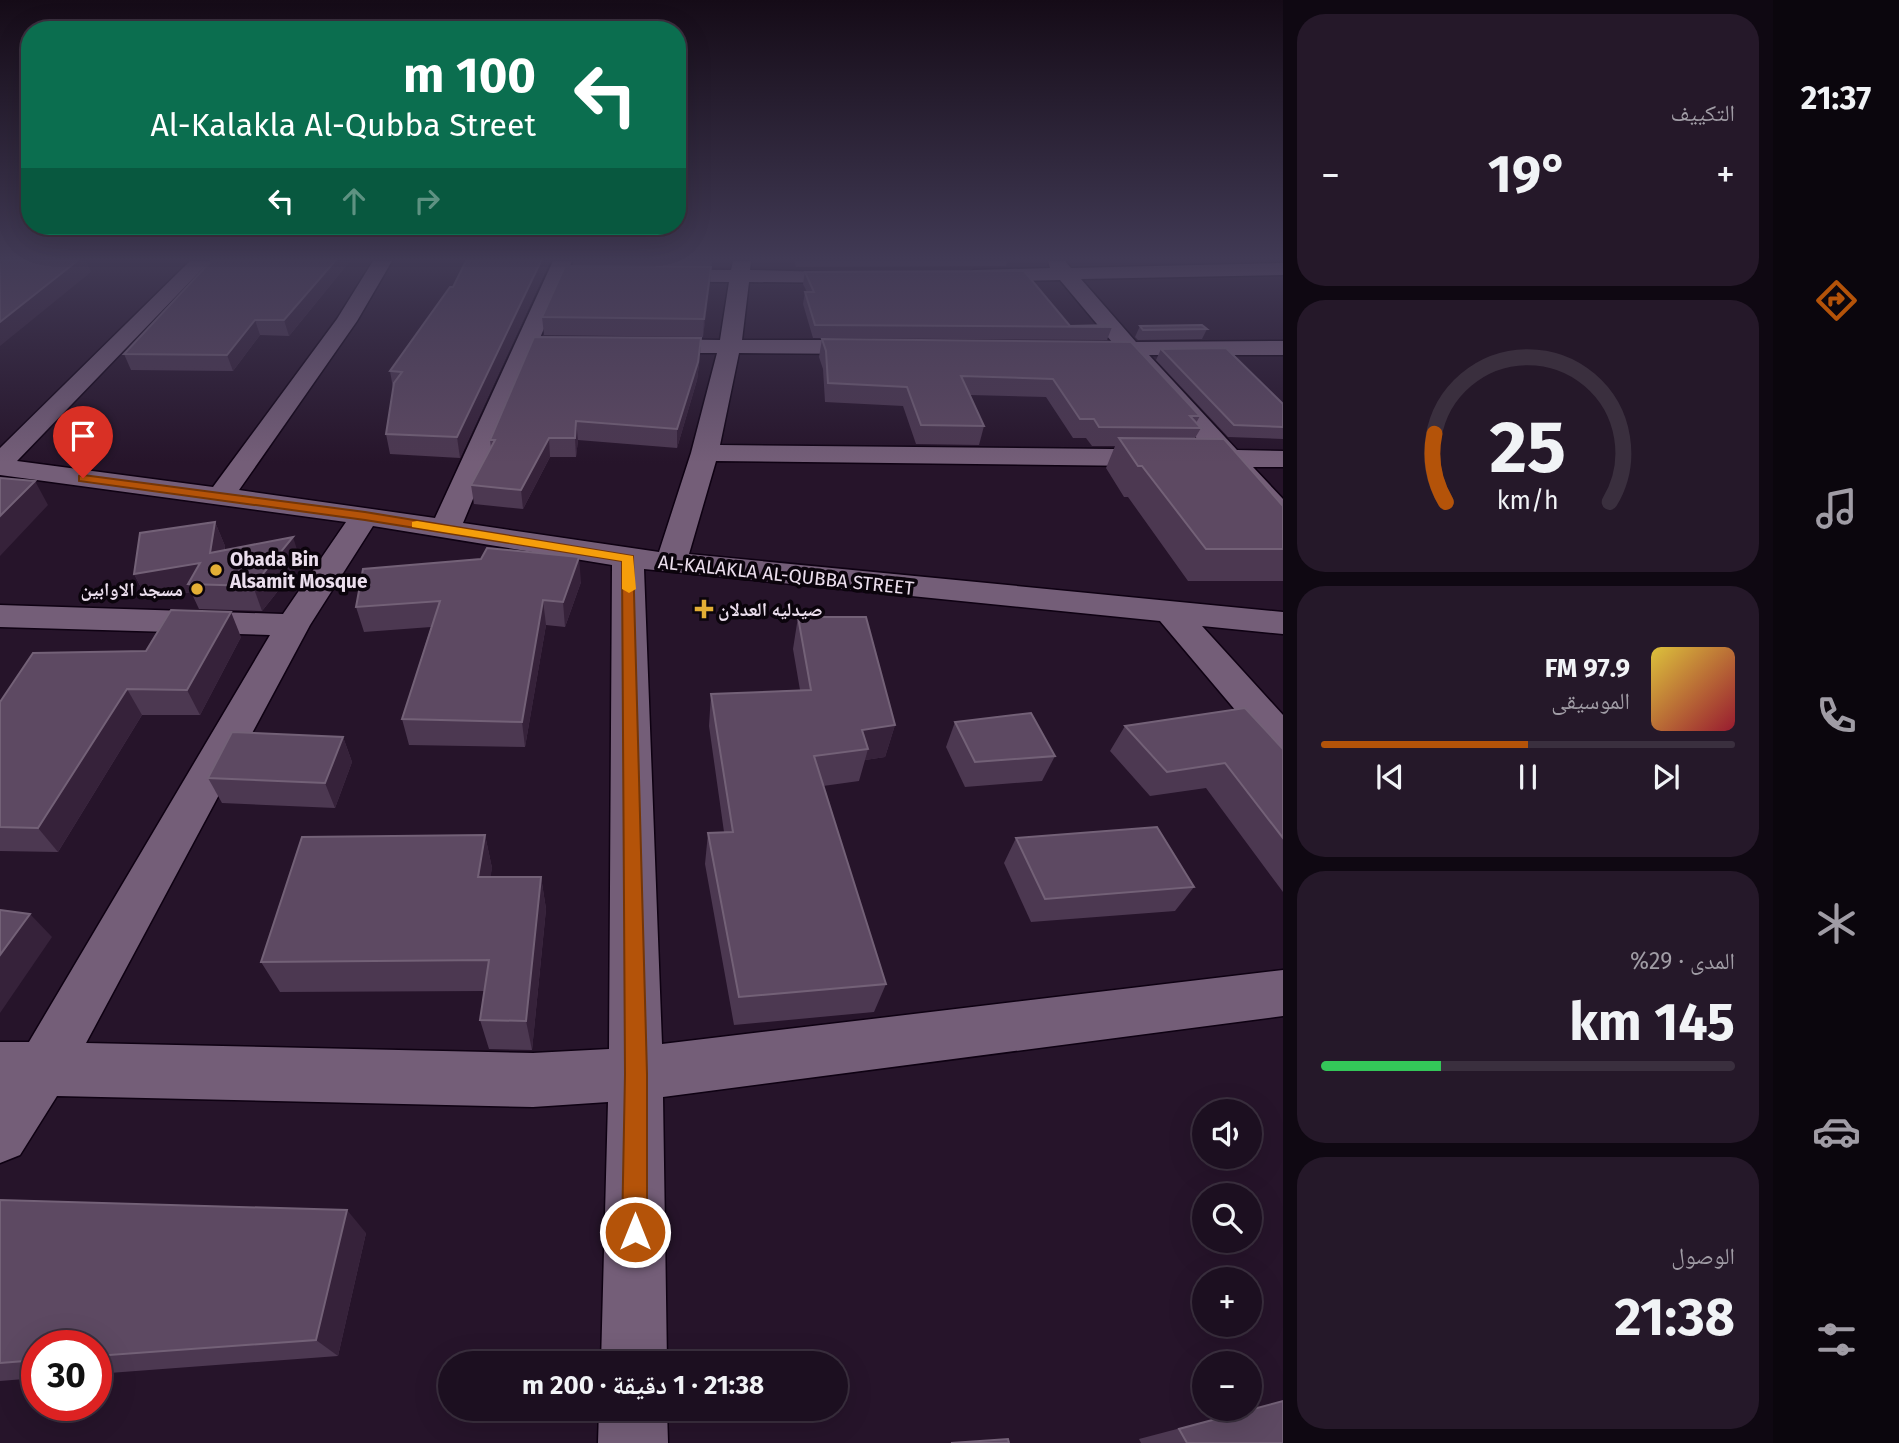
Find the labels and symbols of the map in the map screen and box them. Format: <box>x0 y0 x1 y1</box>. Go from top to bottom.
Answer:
pin <box>53 406 113 478</box>
place label: Obada Bin Alsamit Mosque <box>229 548 367 593</box>
street label: AL-KALAKLA AL-QUBBA STREET <box>657 550 915 600</box>
marker: Obada Bin Alsamit Mosque <box>208 562 224 578</box>
place label: مسجد الاوابين <box>81 578 183 601</box>
marker: مسجد الاوابين <box>189 581 205 597</box>
place label: صيدليه العدلان <box>718 598 823 621</box>
marker: صيدليه العدلان <box>696 601 712 617</box>
position arrow <box>598 1195 672 1269</box>
speed limit sign: 30 <box>21 1330 112 1421</box>

